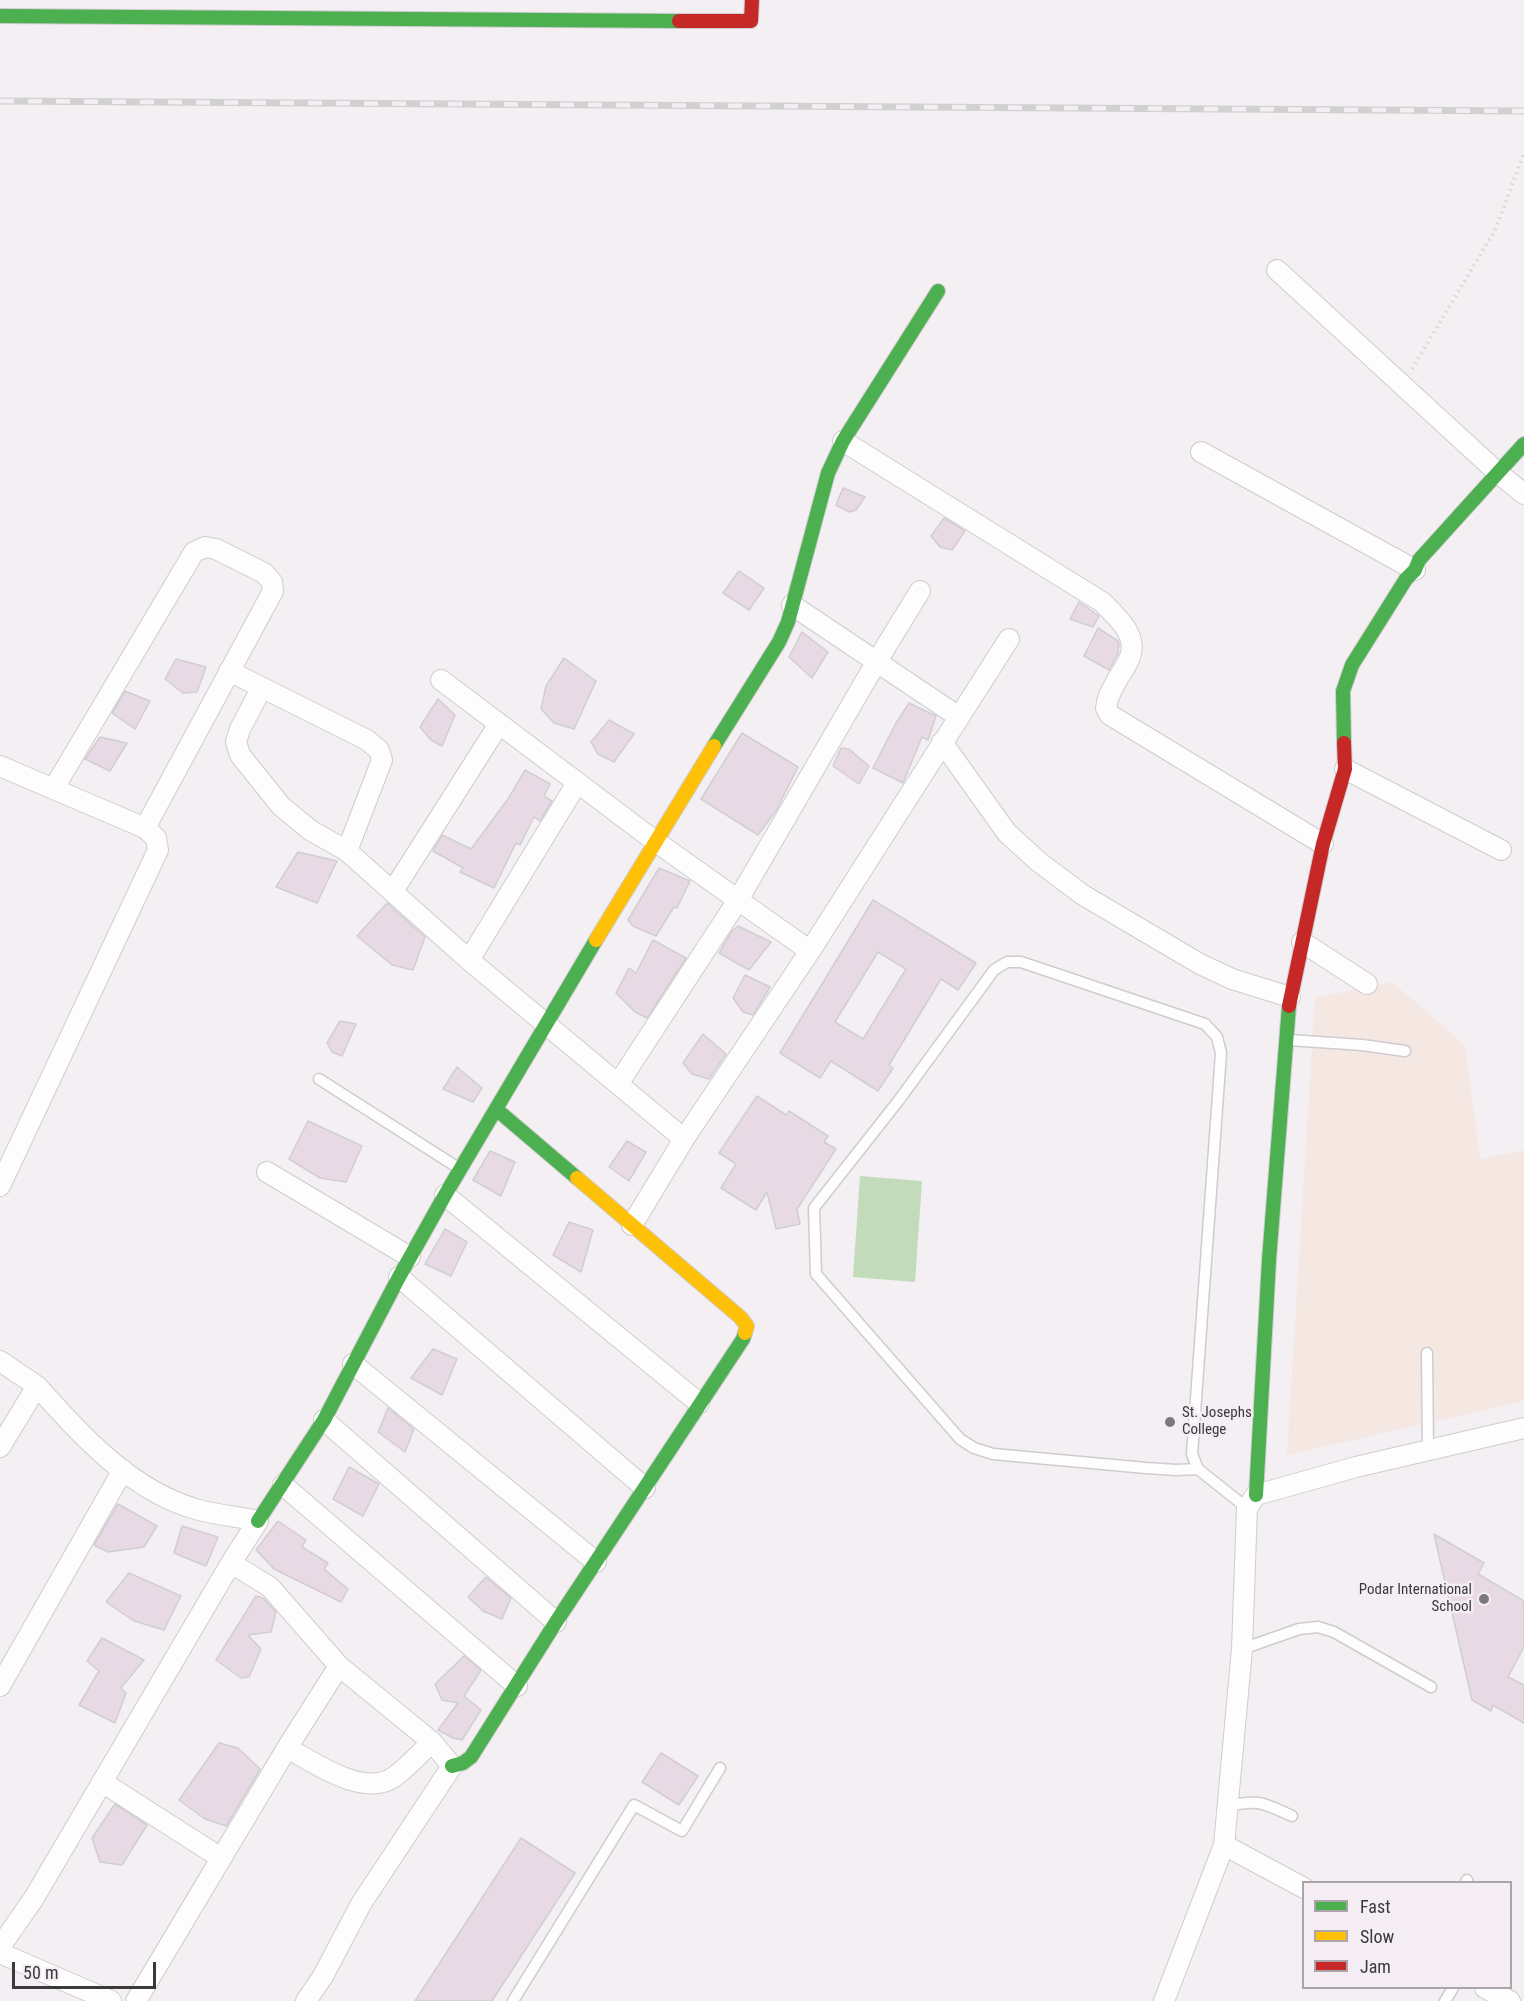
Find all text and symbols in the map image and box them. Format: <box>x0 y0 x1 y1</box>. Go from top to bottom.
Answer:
place label: St. Josephs College <box>1182 1404 1252 1439</box>
marker: St. Josephs College <box>1163 1415 1177 1429</box>
place label: Podar International School <box>1359 1581 1472 1616</box>
marker: Podar International School <box>1477 1592 1491 1606</box>
legend <box>1302 1881 1512 1989</box>
text: Fast <box>1360 1896 1391 1917</box>
text: Slow <box>1360 1926 1394 1947</box>
scale bar <box>15 1950 159 1988</box>
text: Jam <box>1360 1956 1391 1977</box>
text: 50 m <box>23 1962 58 1983</box>

